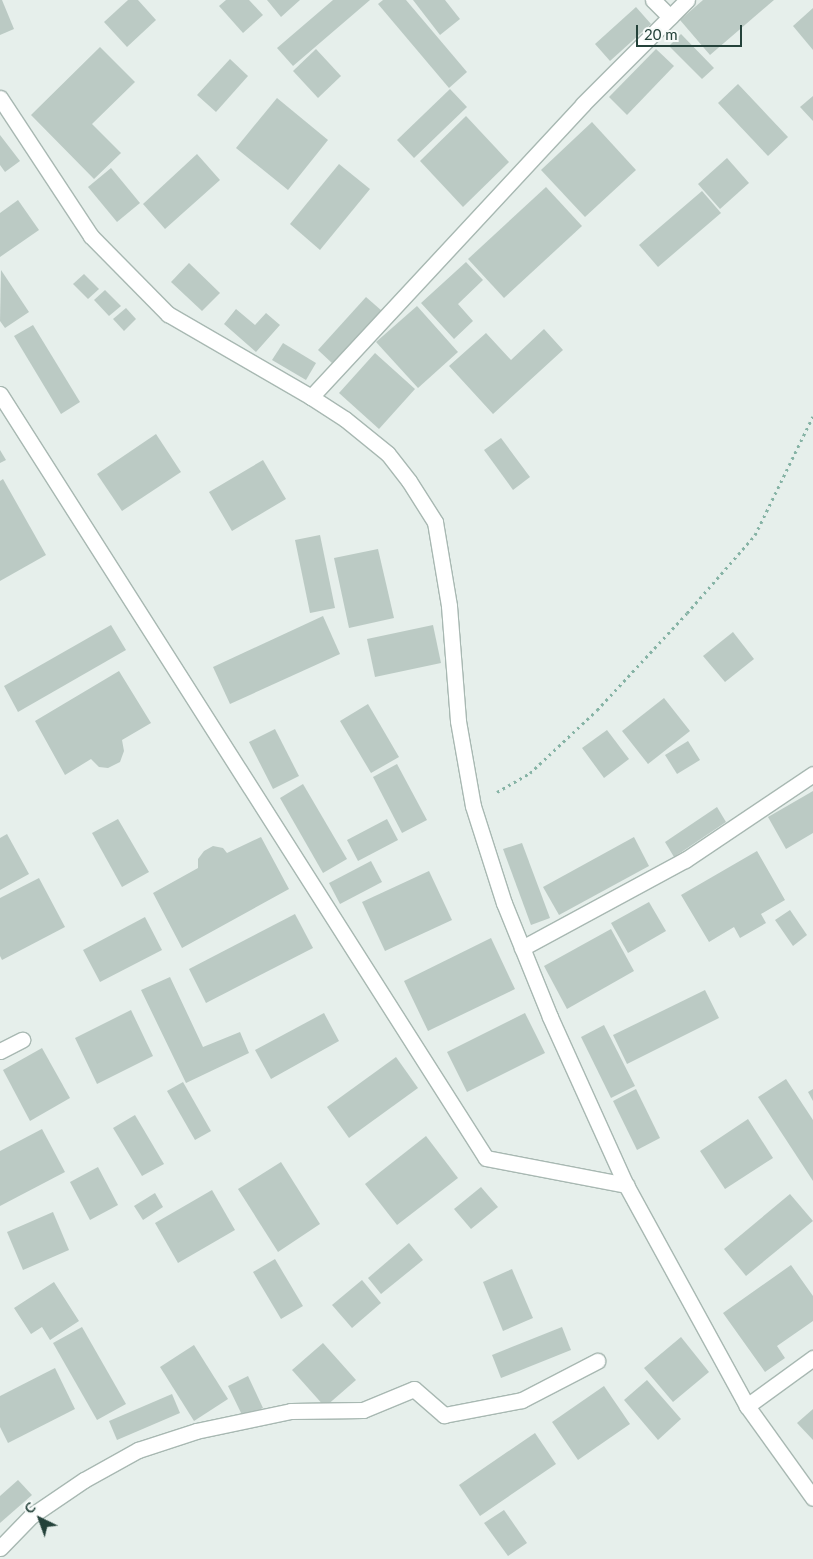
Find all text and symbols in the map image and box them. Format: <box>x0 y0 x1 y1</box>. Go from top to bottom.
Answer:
scale bar <box>638 15 744 47</box>
text: 20 m <box>644 25 678 43</box>
north arrow <box>15 1494 65 1544</box>
text: С <box>20 1498 39 1517</box>

